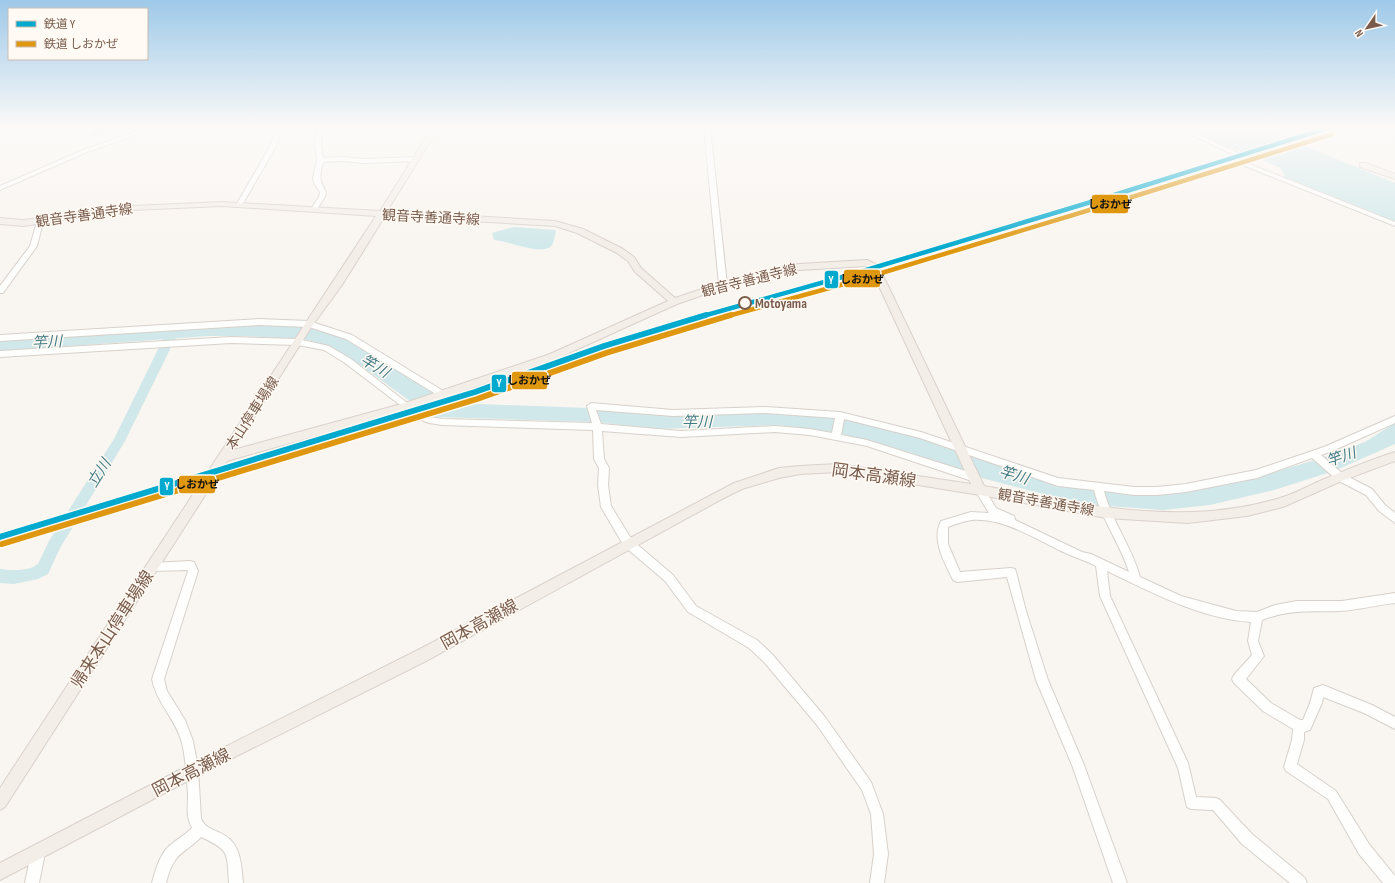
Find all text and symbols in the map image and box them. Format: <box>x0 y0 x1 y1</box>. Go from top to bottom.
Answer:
legend <box>8 8 148 60</box>
north arrow <box>1347 8 1387 48</box>
text: 鉄道 Y <box>44 17 75 32</box>
text: N <box>1352 27 1366 39</box>
text: 鉄道 しおかぜ <box>44 37 118 52</box>
line badge: しおかぜ <box>1091 194 1129 214</box>
text: しおかぜ <box>1088 198 1132 211</box>
street label: 観音寺善通寺線 <box>34 200 134 231</box>
street label: 観音寺善通寺線 <box>382 206 480 229</box>
street label: 観音寺善通寺線 <box>700 260 799 301</box>
line badge: しおかぜ <box>843 269 881 288</box>
line badge: Y <box>824 270 839 289</box>
text: しおかぜ <box>840 273 884 286</box>
text: Y <box>828 274 834 287</box>
place label: Motoyama <box>755 295 807 312</box>
marker: Motoyama <box>738 296 752 310</box>
water label: 竿川 <box>32 332 64 353</box>
water label: 竿川 <box>357 351 394 383</box>
line badge: しおかぜ <box>511 371 548 390</box>
street label: 本山停車場線 <box>222 373 282 453</box>
line badge: Y <box>491 374 507 393</box>
text: しおかぜ <box>507 374 551 387</box>
text: Y <box>496 377 502 390</box>
water label: 竿川 <box>682 413 714 432</box>
water label: 竿川 <box>1324 443 1360 471</box>
water label: 立川 <box>83 454 116 491</box>
street label: 岡本高瀬線 <box>830 460 917 492</box>
water label: 竿川 <box>997 462 1033 490</box>
line badge: しおかぜ <box>178 475 216 494</box>
line badge: Y <box>159 477 174 496</box>
text: しおかぜ <box>175 478 219 491</box>
text: Y <box>164 480 170 493</box>
street label: 観音寺善通寺線 <box>996 486 1096 519</box>
street label: 帰来本山停車場線 <box>67 567 158 692</box>
street label: 岡本高瀬線 <box>437 596 522 654</box>
street label: 岡本高瀬線 <box>149 745 234 801</box>

